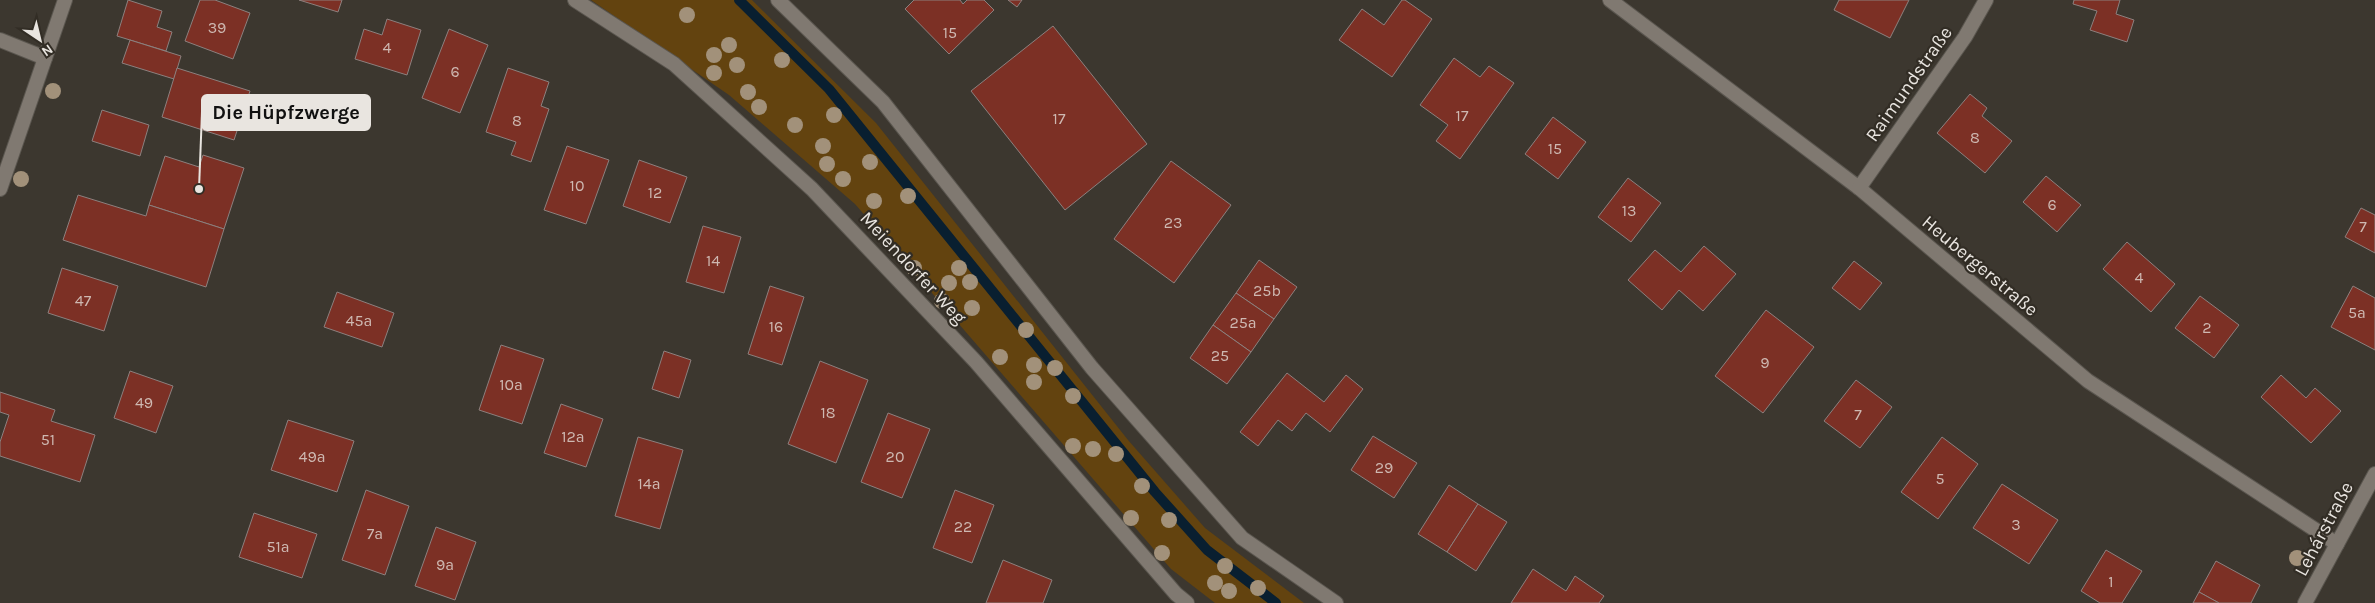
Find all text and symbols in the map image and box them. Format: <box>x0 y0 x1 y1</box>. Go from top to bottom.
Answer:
north arrow <box>15 15 65 65</box>
house number: 39 <box>208 18 226 37</box>
street label: Raimundstraße <box>1861 22 1957 146</box>
house number: 15 <box>943 23 957 42</box>
house number: 4 <box>383 38 392 57</box>
text: N <box>38 40 56 60</box>
house number: 6 <box>450 62 460 81</box>
callout: Die Hüpfzwerge <box>202 95 370 130</box>
text: Die Hüpfzwerge <box>212 101 360 124</box>
house number: 17 <box>1456 106 1469 125</box>
house number: 17 <box>1053 109 1066 128</box>
house number: 8 <box>512 111 522 130</box>
house number: 8 <box>1970 128 1980 147</box>
house number: 15 <box>1548 139 1562 158</box>
house number: 10 <box>570 176 584 195</box>
house number: 12 <box>648 183 662 202</box>
house number: 6 <box>2047 195 2057 214</box>
house number: 13 <box>1622 201 1636 220</box>
street label: Meiendorfer Weg <box>855 207 971 329</box>
street label: Heubergerstraße <box>1917 211 2043 321</box>
house number: 23 <box>1164 213 1182 232</box>
house number: 7 <box>2359 217 2367 236</box>
house number: 14 <box>706 251 720 270</box>
house number: 4 <box>2135 268 2144 287</box>
house number: 25b <box>1253 281 1281 300</box>
house number: 47 <box>75 291 92 310</box>
house number: 5a <box>2348 303 2366 322</box>
house number: 45a <box>346 311 372 330</box>
house number: 25a <box>1229 313 1257 332</box>
house number: 16 <box>769 317 783 336</box>
house number: 2 <box>2202 318 2212 337</box>
house number: 25 <box>1211 346 1229 365</box>
house number: 9 <box>1760 353 1770 372</box>
house number: 10a <box>499 375 523 394</box>
house number: 49 <box>135 393 153 412</box>
house number: 18 <box>820 403 836 422</box>
house number: 7 <box>1854 405 1862 424</box>
house number: 12a <box>561 427 585 446</box>
house number: 51 <box>41 430 55 449</box>
house number: 49a <box>298 447 326 466</box>
house number: 20 <box>886 447 904 466</box>
house number: 29 <box>1375 458 1393 477</box>
house number: 5 <box>1935 469 1945 488</box>
house number: 14a <box>637 474 661 493</box>
street label: Lehárstraße <box>2290 478 2358 580</box>
house number: 3 <box>2011 515 2021 534</box>
house number: 22 <box>954 517 972 536</box>
house number: 7a <box>367 524 383 543</box>
house number: 51a <box>266 537 290 556</box>
house number: 9a <box>436 555 454 574</box>
house number: 1 <box>2108 572 2114 591</box>

